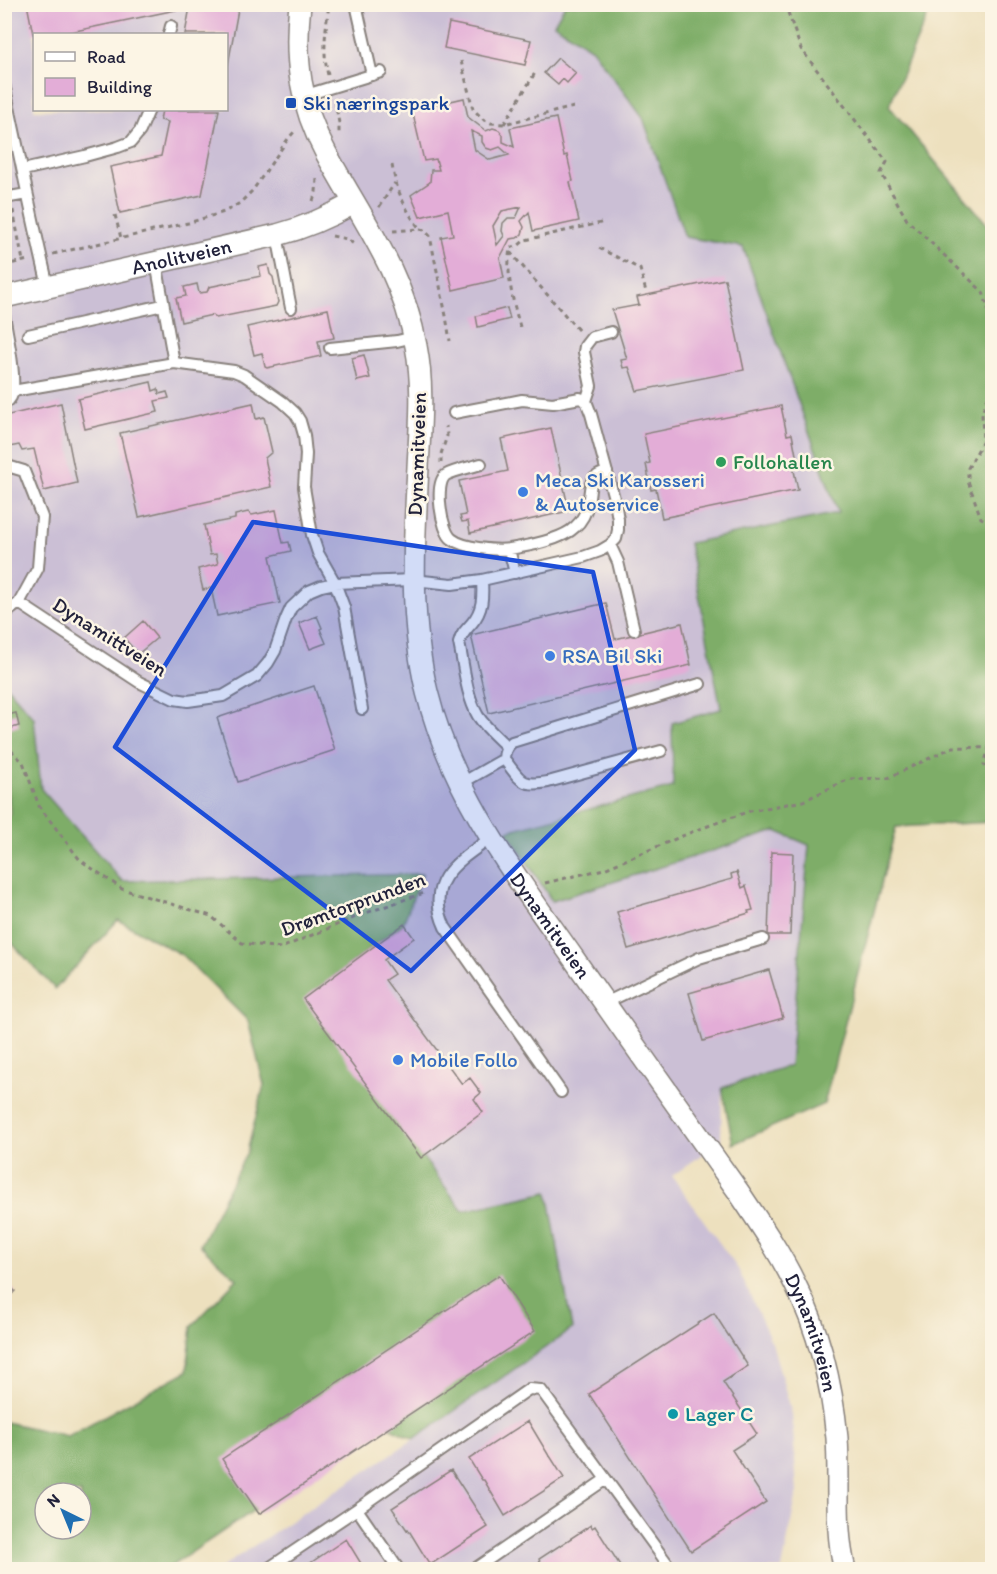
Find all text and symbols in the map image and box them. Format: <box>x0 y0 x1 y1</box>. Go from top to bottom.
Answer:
legend <box>33 33 228 111</box>
text: Road <box>87 46 126 68</box>
text: Building <box>87 76 153 98</box>
place label: Ski næringspark <box>303 90 449 115</box>
marker: Ski næringspark <box>284 96 298 110</box>
street label: Anolitveien <box>129 233 234 280</box>
street label: Dynamitveien <box>402 392 431 516</box>
place label: Follohallen <box>733 449 832 474</box>
marker: Follohallen <box>714 455 728 469</box>
place label: Meca Ski Karosseri & Autoservice <box>535 467 705 516</box>
marker: Meca Ski Karosseri & Autoservice <box>516 485 530 499</box>
street label: Dynamittveien <box>48 591 172 682</box>
place label: RSA Bil Ski <box>562 643 662 668</box>
marker: RSA Bil Ski <box>543 649 557 663</box>
street label: Drømtorprunden <box>277 866 429 941</box>
street label: Dynamitveien <box>505 867 597 983</box>
place label: Mobile Follo <box>410 1047 518 1072</box>
marker: Mobile Follo <box>391 1053 405 1067</box>
street label: Dynamitveien <box>780 1269 843 1394</box>
place label: Lager C <box>685 1401 753 1426</box>
marker: Lager C <box>666 1407 680 1421</box>
north arrow <box>33 1481 93 1541</box>
text: N <box>43 1490 64 1511</box>

